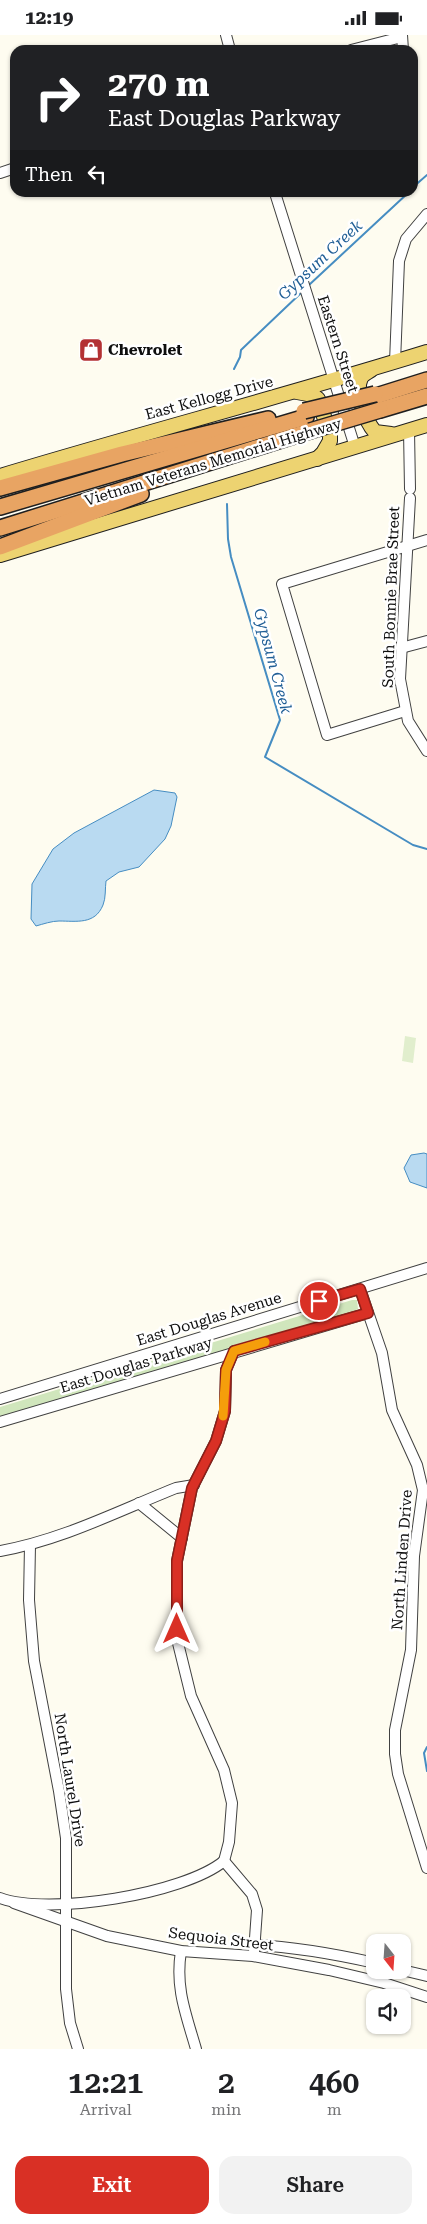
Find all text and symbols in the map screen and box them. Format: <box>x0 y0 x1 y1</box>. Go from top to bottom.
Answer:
text: 12:19 <box>25 6 74 29</box>
text: 270 m <box>108 64 209 105</box>
icon: right <box>25 65 90 130</box>
text: East Douglas Parkway <box>108 106 340 131</box>
icon: left <box>83 160 111 188</box>
text: Then <box>25 163 73 186</box>
water label: Gypsum Creek <box>274 216 366 304</box>
street label: Eastern Street <box>314 293 362 395</box>
shop icon: Chevrolet <box>78 337 104 363</box>
place label: Chevrolet <box>108 341 182 359</box>
street label: East Kellogg Drive <box>143 372 275 424</box>
street label: Vietnam Veterans Memorial Highway <box>82 414 344 510</box>
street label: South Bonnie Brae Street <box>379 505 403 688</box>
water label: Gypsum Creek <box>250 606 296 716</box>
pin <box>298 1280 340 1322</box>
icon: arrive <box>305 1287 333 1315</box>
street label: East Douglas Avenue <box>134 1288 284 1350</box>
street label: East Douglas Parkway <box>58 1333 215 1397</box>
street label: North Linden Drive <box>388 1489 416 1631</box>
position arrow <box>150 1602 202 1654</box>
street label: North Laurel Drive <box>51 1712 89 1848</box>
street label: Sequoia Street <box>167 1924 275 1954</box>
north arrow <box>366 1934 411 1979</box>
map controls <box>366 1934 411 2034</box>
button: sound <box>366 1989 411 2034</box>
text: 12:21 <box>68 2065 144 2100</box>
text: 2 <box>218 2065 235 2100</box>
text: 460 <box>309 2065 359 2100</box>
text: Arrival <box>80 2100 132 2119</box>
text: min <box>211 2100 241 2119</box>
text: m <box>327 2100 341 2119</box>
button: Exit <box>15 2156 209 2214</box>
button: Share <box>219 2156 412 2214</box>

